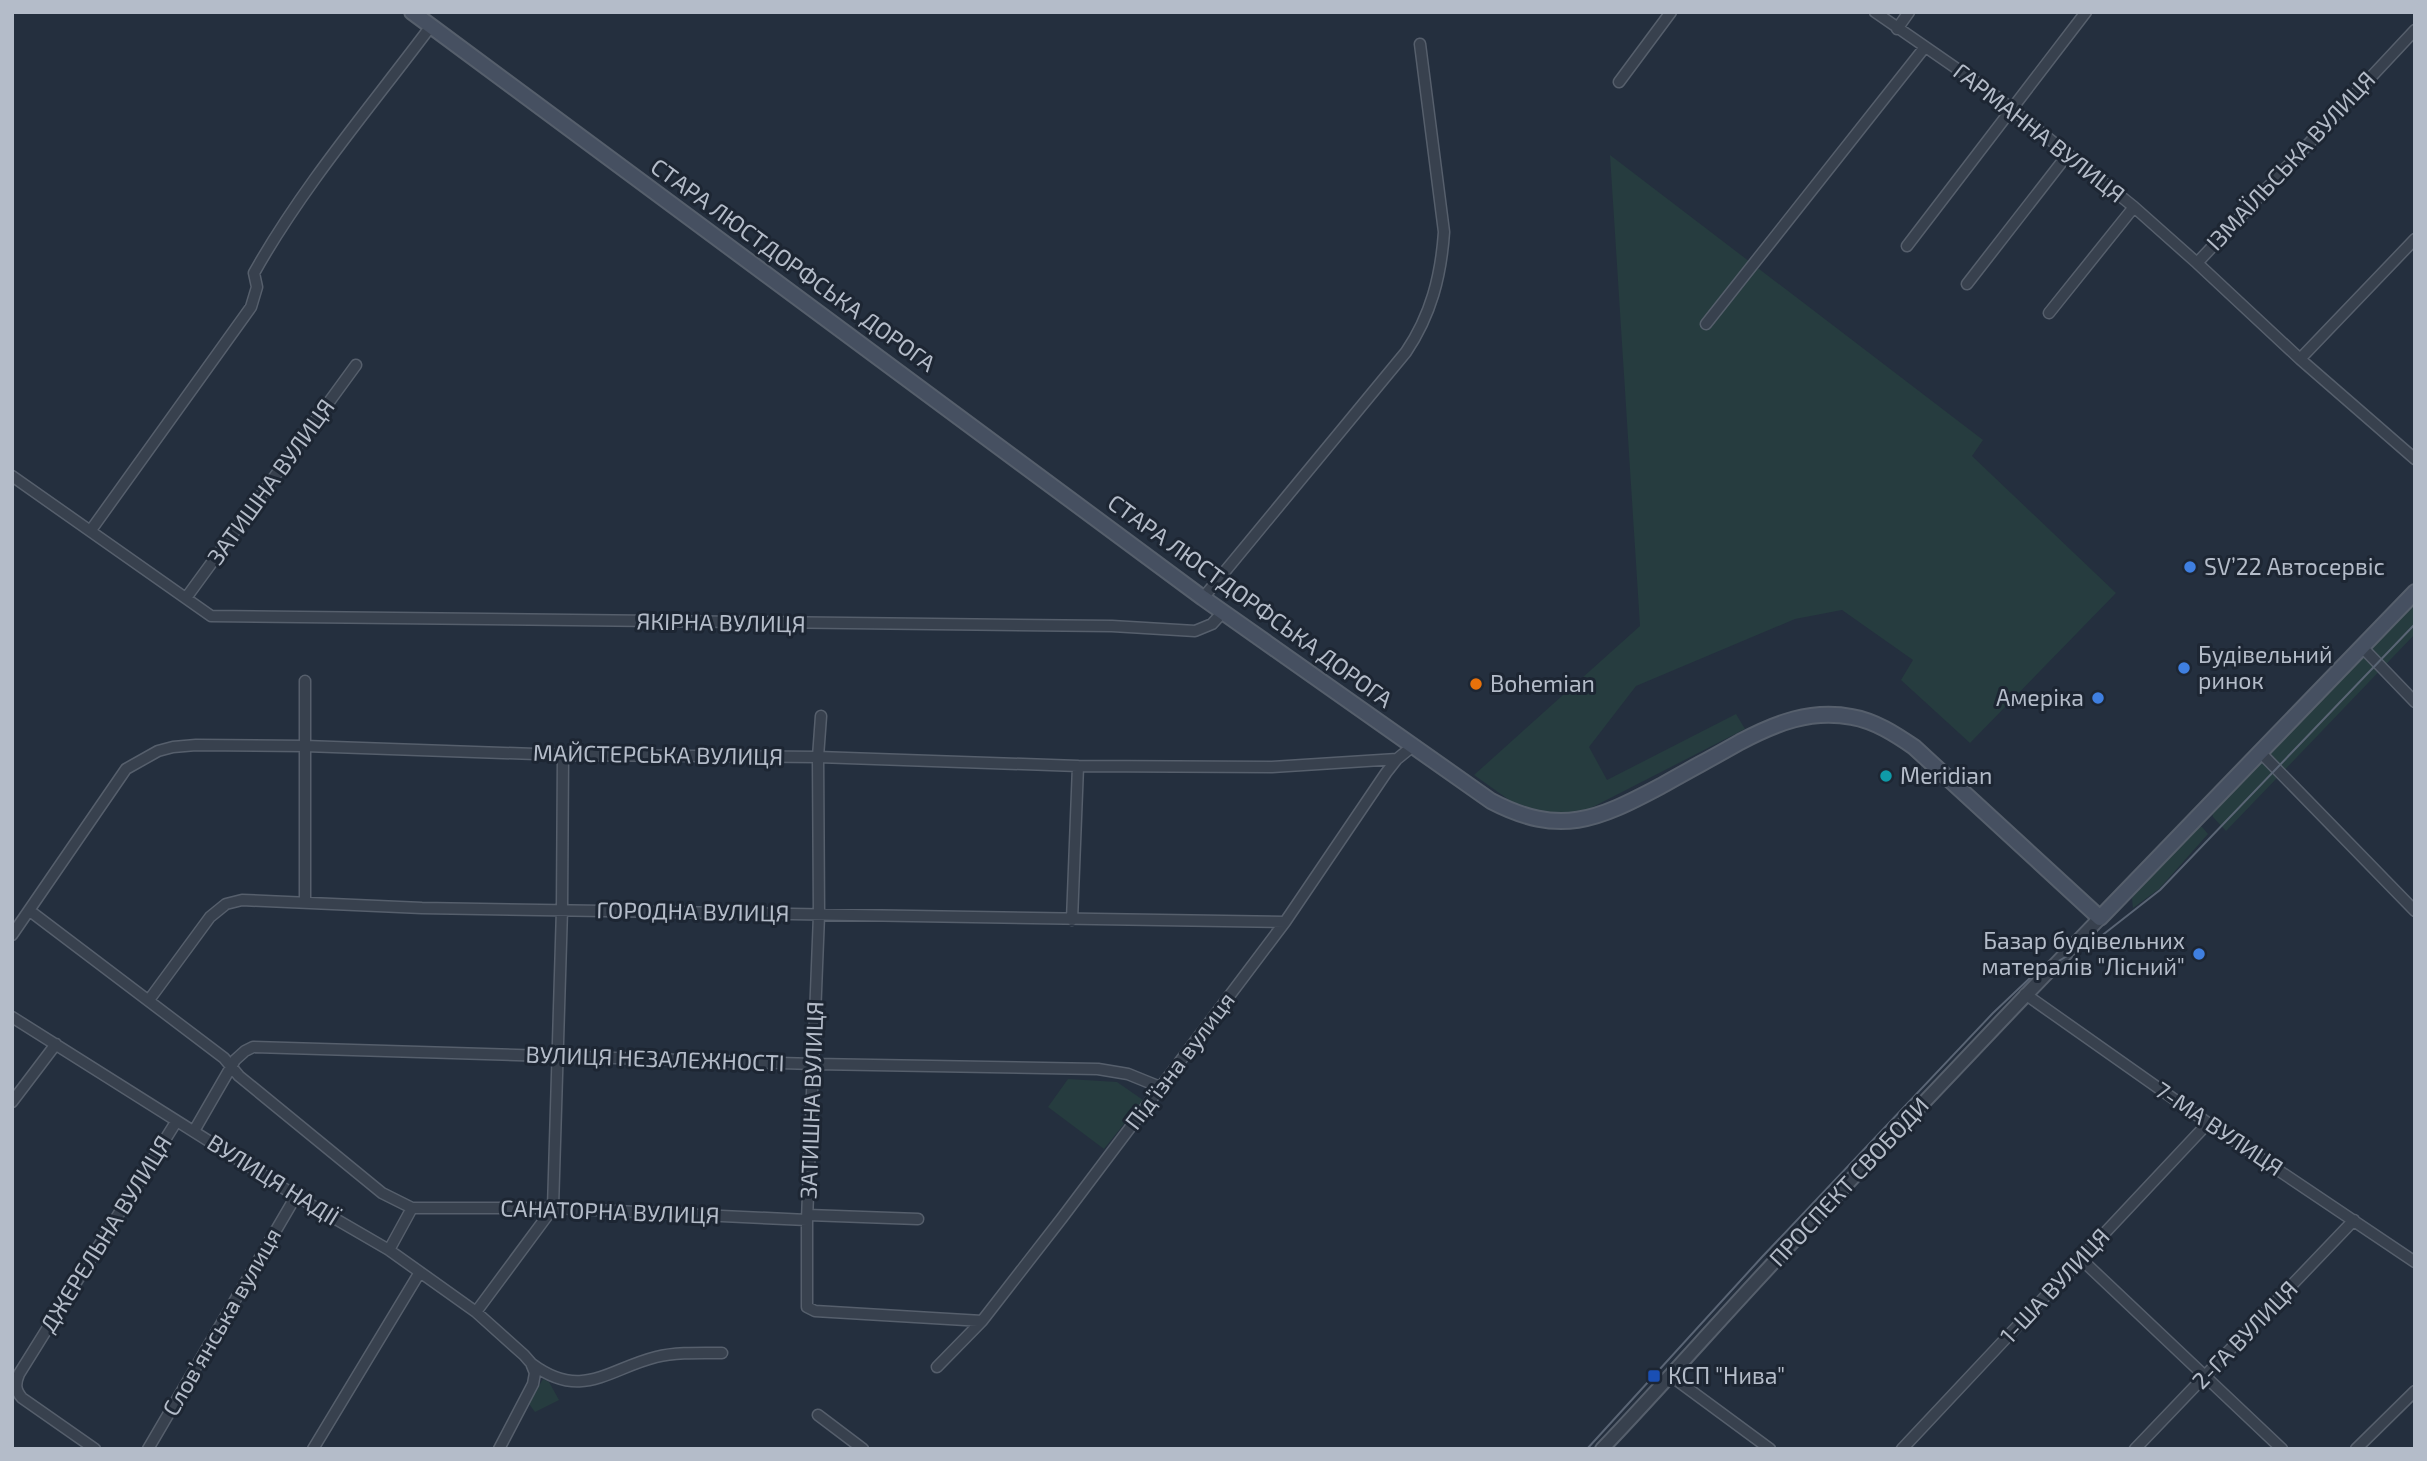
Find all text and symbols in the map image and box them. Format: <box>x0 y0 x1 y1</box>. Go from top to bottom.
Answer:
street label: ГАРМАННА ВУЛИЦЯ <box>1948 57 2131 208</box>
street label: ІЗМАЇЛЬСЬКА ВУЛИЦЯ <box>2200 65 2381 256</box>
street label: СТАРА ЛЮСТДОРФСЬКА ДОРОГА <box>646 152 942 377</box>
street label: ЗАТИШНА ВУЛИЦЯ <box>201 393 340 570</box>
street label: СТАРА ЛЮСТДОРФСЬКА ДОРОГА <box>1103 488 1399 713</box>
place label: SV’22 Автосервіс <box>2204 552 2385 580</box>
marker: SV’22 Автосервіс <box>2182 559 2198 575</box>
street label: ЯКІРНА ВУЛИЦЯ <box>636 607 806 637</box>
place label: Будівельний ринок <box>2198 640 2333 694</box>
marker: Будівельний ринок <box>2176 660 2192 676</box>
place label: Bohemian <box>1490 669 1595 697</box>
marker: Bohemian <box>1468 676 1484 692</box>
place label: Амеріка <box>1996 683 2084 711</box>
marker: Амеріка <box>2090 690 2106 706</box>
street label: МАЙСТЕРСЬКА ВУЛИЦЯ <box>533 738 783 770</box>
place label: Meridian <box>1900 761 1992 789</box>
marker: Meridian <box>1878 768 1894 784</box>
street label: ГОРОДНА ВУЛИЦЯ <box>596 895 790 927</box>
place label: Базар будівельних матералів "Лісний" <box>1981 926 2185 980</box>
marker: Базар будівельних матералів "Лісний" <box>2191 946 2207 962</box>
street label: Підʼїзна вулиця <box>1118 986 1241 1135</box>
street label: ЗАТИШНА ВУЛИЦЯ <box>794 1000 828 1199</box>
street label: ВУЛИЦЯ НЕЗАЛЕЖНОСТІ <box>525 1039 785 1077</box>
street label: 7-МА ВУЛИЦЯ <box>2150 1075 2289 1181</box>
street label: ПРОСПЕКТ СВОБОДИ <box>1763 1091 1934 1272</box>
street label: ВУЛИЦЯ НАДІЇ <box>203 1128 344 1231</box>
street label: ДЖЕРЕЛЬНА ВУЛИЦЯ <box>33 1130 177 1337</box>
street label: САНАТОРНА ВУЛИЦЯ <box>500 1193 720 1229</box>
street label: Словʼянська вулиця <box>156 1222 287 1421</box>
street label: 1-ША ВУЛИЦЯ <box>1994 1222 2115 1349</box>
street label: 2-ГА ВУЛИЦЯ <box>2186 1274 2303 1394</box>
place label: КСП "Нива" <box>1668 1361 1785 1389</box>
marker: КСП "Нива" <box>1646 1368 1662 1384</box>

